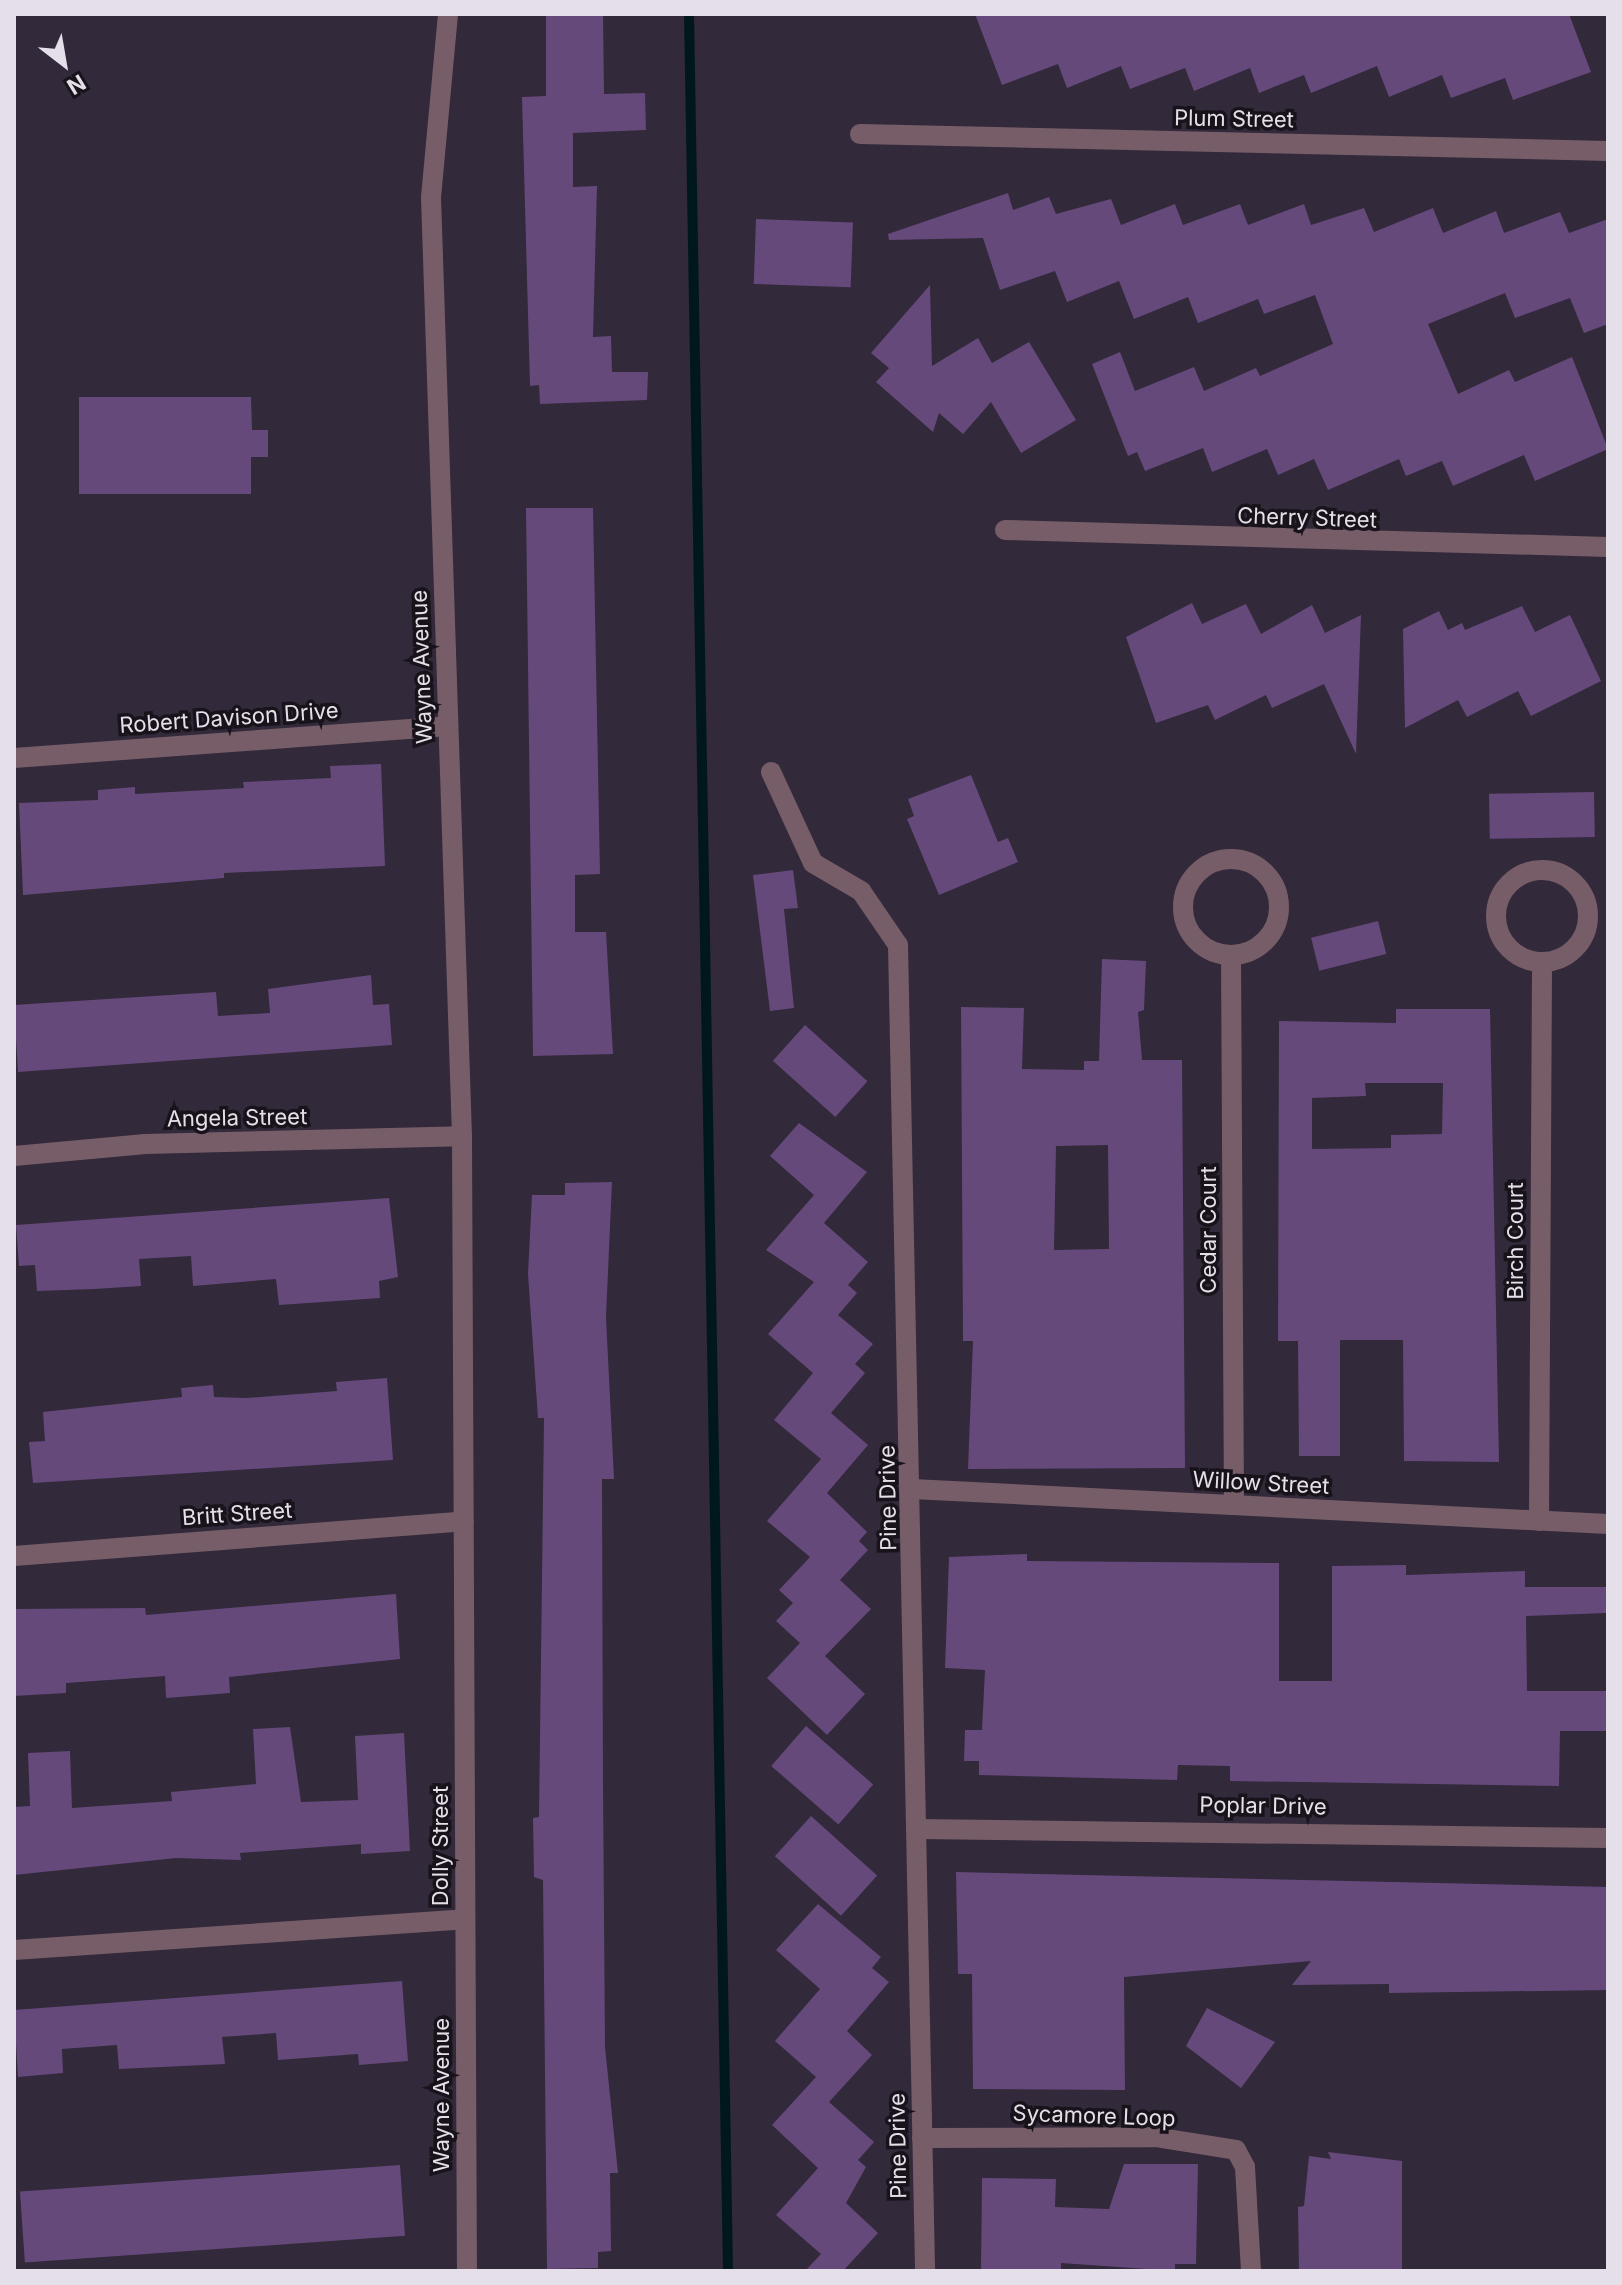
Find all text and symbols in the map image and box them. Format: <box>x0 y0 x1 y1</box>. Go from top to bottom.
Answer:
north arrow <box>24 24 104 104</box>
text: N <box>62 69 90 100</box>
street label: Plum Street <box>1174 105 1294 133</box>
street label: Cherry Street <box>1237 502 1377 534</box>
street label: Wayne Avenue <box>406 589 438 745</box>
street label: Robert Davison Drive <box>119 697 339 739</box>
street label: Angela Street <box>167 1104 307 1132</box>
street label: Cedar Court <box>1196 1166 1222 1294</box>
street label: Birch Court <box>1503 1182 1529 1300</box>
street label: Pine Drive <box>874 1445 902 1551</box>
street label: Willow Street <box>1192 1466 1330 1500</box>
street label: Britt Street <box>181 1497 293 1531</box>
street label: Dolly Street <box>428 1786 454 1906</box>
street label: Poplar Drive <box>1199 1792 1327 1820</box>
street label: Wayne Avenue <box>429 2018 455 2172</box>
street label: Pine Drive <box>884 2093 912 2199</box>
street label: Sycamore Loop <box>1012 2100 1176 2132</box>

